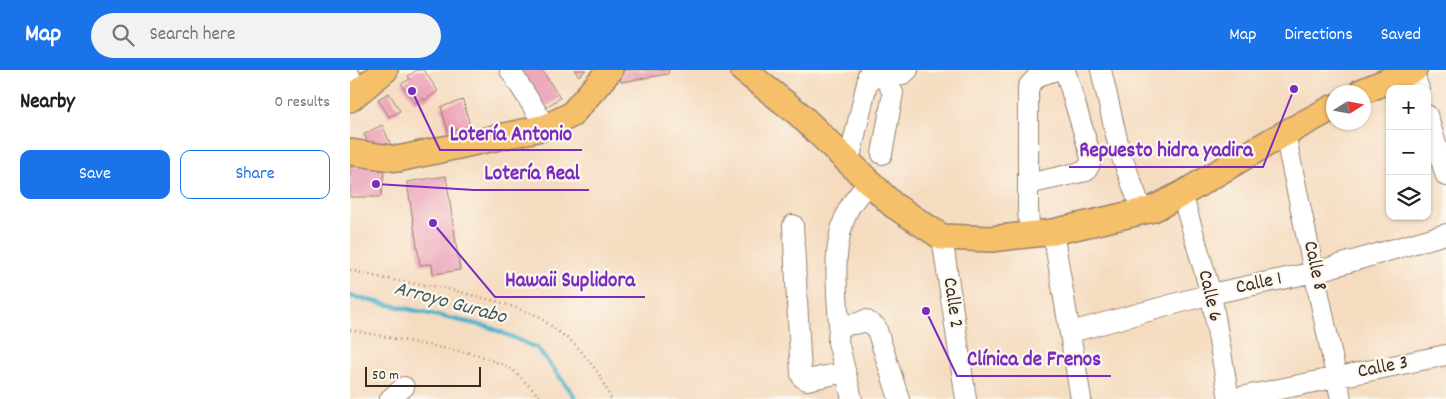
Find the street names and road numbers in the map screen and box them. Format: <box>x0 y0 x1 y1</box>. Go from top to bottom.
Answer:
street label: Calle 8 <box>1295 239 1333 293</box>
street label: Calle 1 <box>1233 265 1285 303</box>
street label: Calle 6 <box>1190 268 1228 324</box>
street label: Calle 2 <box>935 276 969 330</box>
street label: Calle 3 <box>1355 349 1411 387</box>

